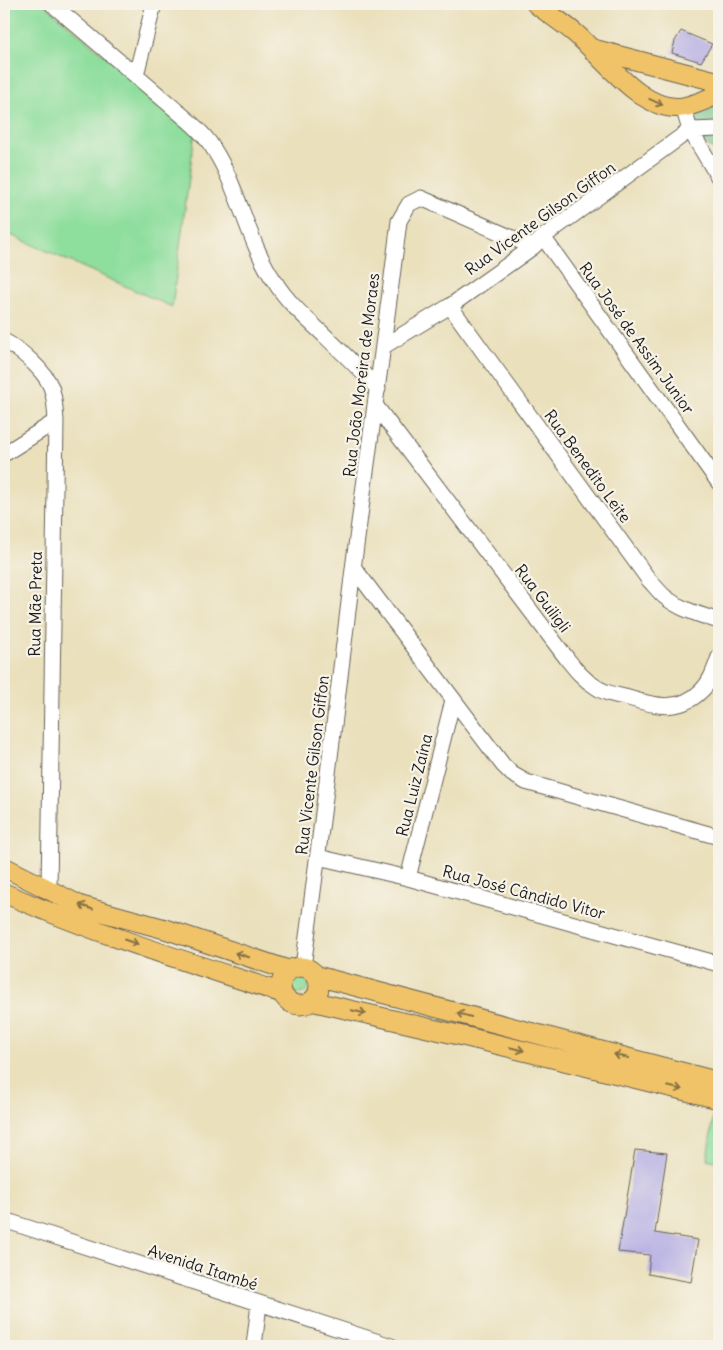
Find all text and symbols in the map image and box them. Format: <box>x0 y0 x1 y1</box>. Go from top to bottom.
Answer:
one-way arrow <box>648 98 663 108</box>
street label: Rua Vicente Gilson Giffon <box>461 157 619 279</box>
street label: Rua José de Assim Junior <box>575 258 699 418</box>
street label: Rua João Moreira de Moraes <box>339 272 383 478</box>
street label: Rua Benedito Leite <box>540 406 636 526</box>
street label: Rua Mãe Preta <box>24 551 46 657</box>
street label: Rua Guiligli <box>511 560 575 636</box>
street label: Rua Vicente Gilson Giffon <box>291 674 333 856</box>
street label: Rua Luiz Zaína <box>392 732 436 838</box>
street label: Rua José Cândido Vitor <box>440 861 608 923</box>
one-way arrow <box>79 902 95 912</box>
one-way arrow <box>122 938 138 948</box>
one-way arrow <box>234 949 250 959</box>
one-way arrow <box>350 1008 366 1017</box>
one-way arrow <box>457 1010 473 1019</box>
one-way arrow <box>508 1045 524 1054</box>
one-way arrow <box>614 1051 630 1060</box>
one-way arrow <box>666 1084 682 1093</box>
street label: Avenida Itambé <box>146 1240 260 1294</box>

